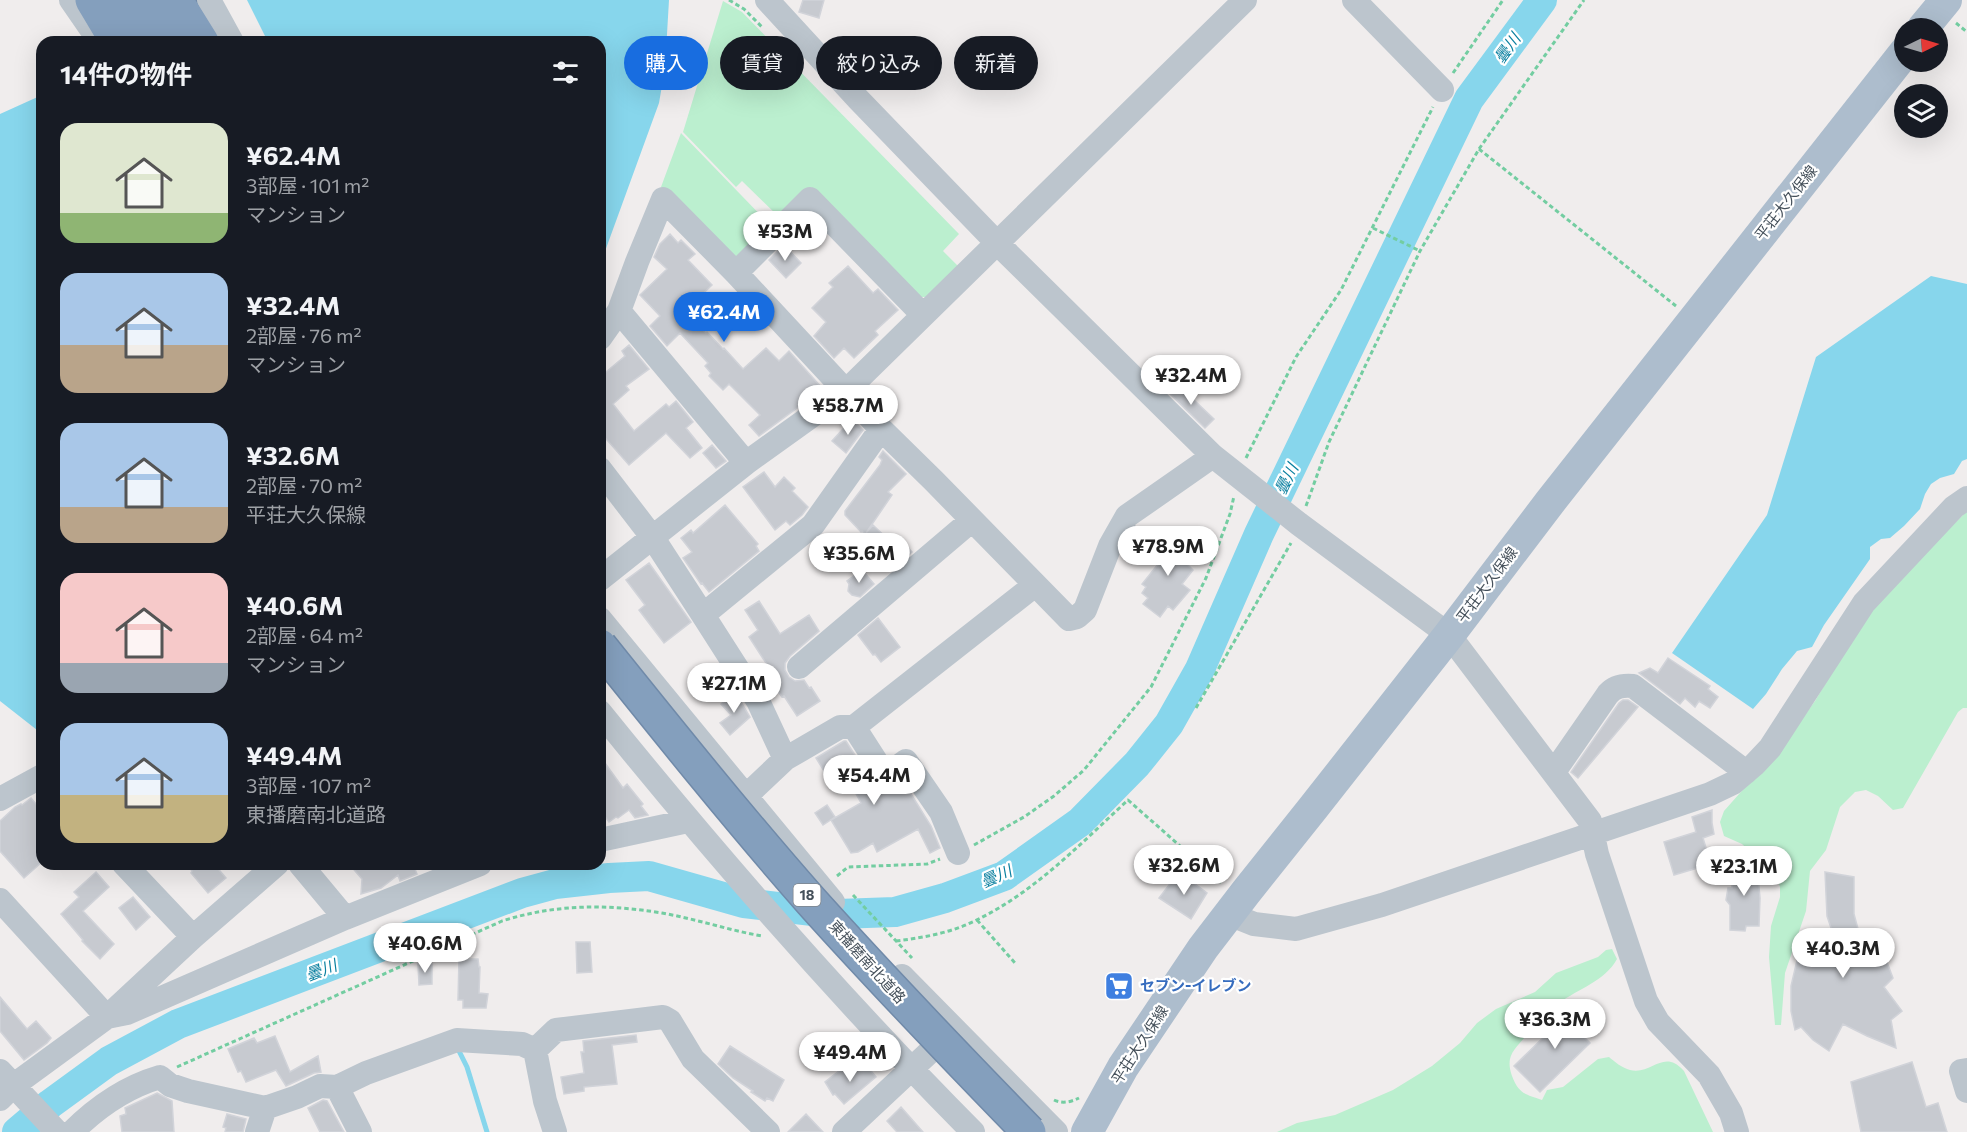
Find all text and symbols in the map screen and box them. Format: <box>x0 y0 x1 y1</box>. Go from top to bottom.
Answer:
north arrow <box>1894 18 1948 72</box>
map controls <box>1894 18 1948 138</box>
water label: 曇川 <box>1490 28 1525 66</box>
chip: 購入 <box>624 36 708 90</box>
chip: 賃貸 <box>720 36 804 90</box>
chip: 絞り込み <box>816 36 942 90</box>
chip: 新着 <box>954 36 1038 90</box>
icon: filters <box>549 56 582 89</box>
text: 14件の物件 <box>60 58 192 89</box>
button: layers <box>1894 84 1948 138</box>
text: ¥62.4M <box>246 139 341 170</box>
icon: home <box>108 147 180 219</box>
street label: 平荘大久保線 <box>1750 161 1820 243</box>
text: 3部屋 · 101 m² <box>246 173 369 197</box>
text: マンション <box>246 202 346 226</box>
pin: ¥53M <box>749 211 821 262</box>
text: ¥53M <box>757 218 813 242</box>
text: ¥32.4M <box>246 289 340 320</box>
pin: ¥62.4M <box>675 292 773 343</box>
icon: home <box>108 297 180 369</box>
text: ¥62.4M <box>687 299 761 323</box>
text: 2部屋 · 76 m² <box>246 323 361 347</box>
text: マンション <box>246 352 346 376</box>
pin: ¥32.4M <box>1142 355 1240 406</box>
text: ¥32.4M <box>1155 362 1227 386</box>
pin: ¥58.7M <box>799 385 897 436</box>
text: ¥58.7M <box>812 392 884 416</box>
text: ¥32.6M <box>246 439 340 470</box>
icon: home <box>108 447 180 519</box>
water label: 曇川 <box>1270 458 1302 497</box>
text: 2部屋 · 70 m² <box>246 473 362 497</box>
text: 平荘大久保線 <box>246 502 366 526</box>
pin: ¥78.9M <box>1119 526 1217 577</box>
pin: ¥35.6M <box>810 533 908 584</box>
text: ¥78.9M <box>1132 533 1204 557</box>
text: ¥35.6M <box>823 540 895 564</box>
street label: 平荘大久保線 <box>1452 543 1520 626</box>
text: ¥40.6M <box>246 589 343 620</box>
icon: home <box>108 597 180 669</box>
text: 2部屋 · 64 m² <box>246 623 363 647</box>
text: マンション <box>246 652 346 676</box>
pin: ¥27.1M <box>685 663 783 714</box>
text: ¥27.1M <box>701 670 767 694</box>
text: ¥49.4M <box>246 739 342 770</box>
icon: home <box>108 747 180 819</box>
pin: ¥54.4M <box>825 755 923 806</box>
text: ¥54.4M <box>837 762 911 786</box>
text: 3部屋 · 107 m² <box>246 773 371 797</box>
text: 東播磨南北道路 <box>246 802 386 826</box>
pin: ¥32.6M <box>1135 845 1233 896</box>
pin: ¥23.1M <box>1695 846 1793 897</box>
text: ¥32.6M <box>1148 852 1220 876</box>
text: ¥23.1M <box>1710 853 1778 877</box>
water label: 曇川 <box>977 860 1016 891</box>
road number: 18 <box>794 884 820 906</box>
street label: 東播磨南北道路 <box>826 916 910 1006</box>
pin: ¥40.6M <box>376 923 474 974</box>
pin: ¥40.3M <box>1794 928 1892 979</box>
text: ¥40.6M <box>388 930 462 954</box>
text: ¥40.3M <box>1806 935 1880 959</box>
water label: 曇川 <box>302 954 341 984</box>
supermarket icon: セブン-イレブン <box>1103 970 1135 1002</box>
place label: セブン-イレブン <box>1140 976 1251 994</box>
pin: ¥36.3M <box>1506 999 1604 1050</box>
street label: 平荘大久保線 <box>1107 1002 1171 1087</box>
text: ¥36.3M <box>1519 1006 1591 1030</box>
pin: ¥49.4M <box>801 1032 899 1083</box>
text: ¥49.4M <box>813 1039 887 1063</box>

